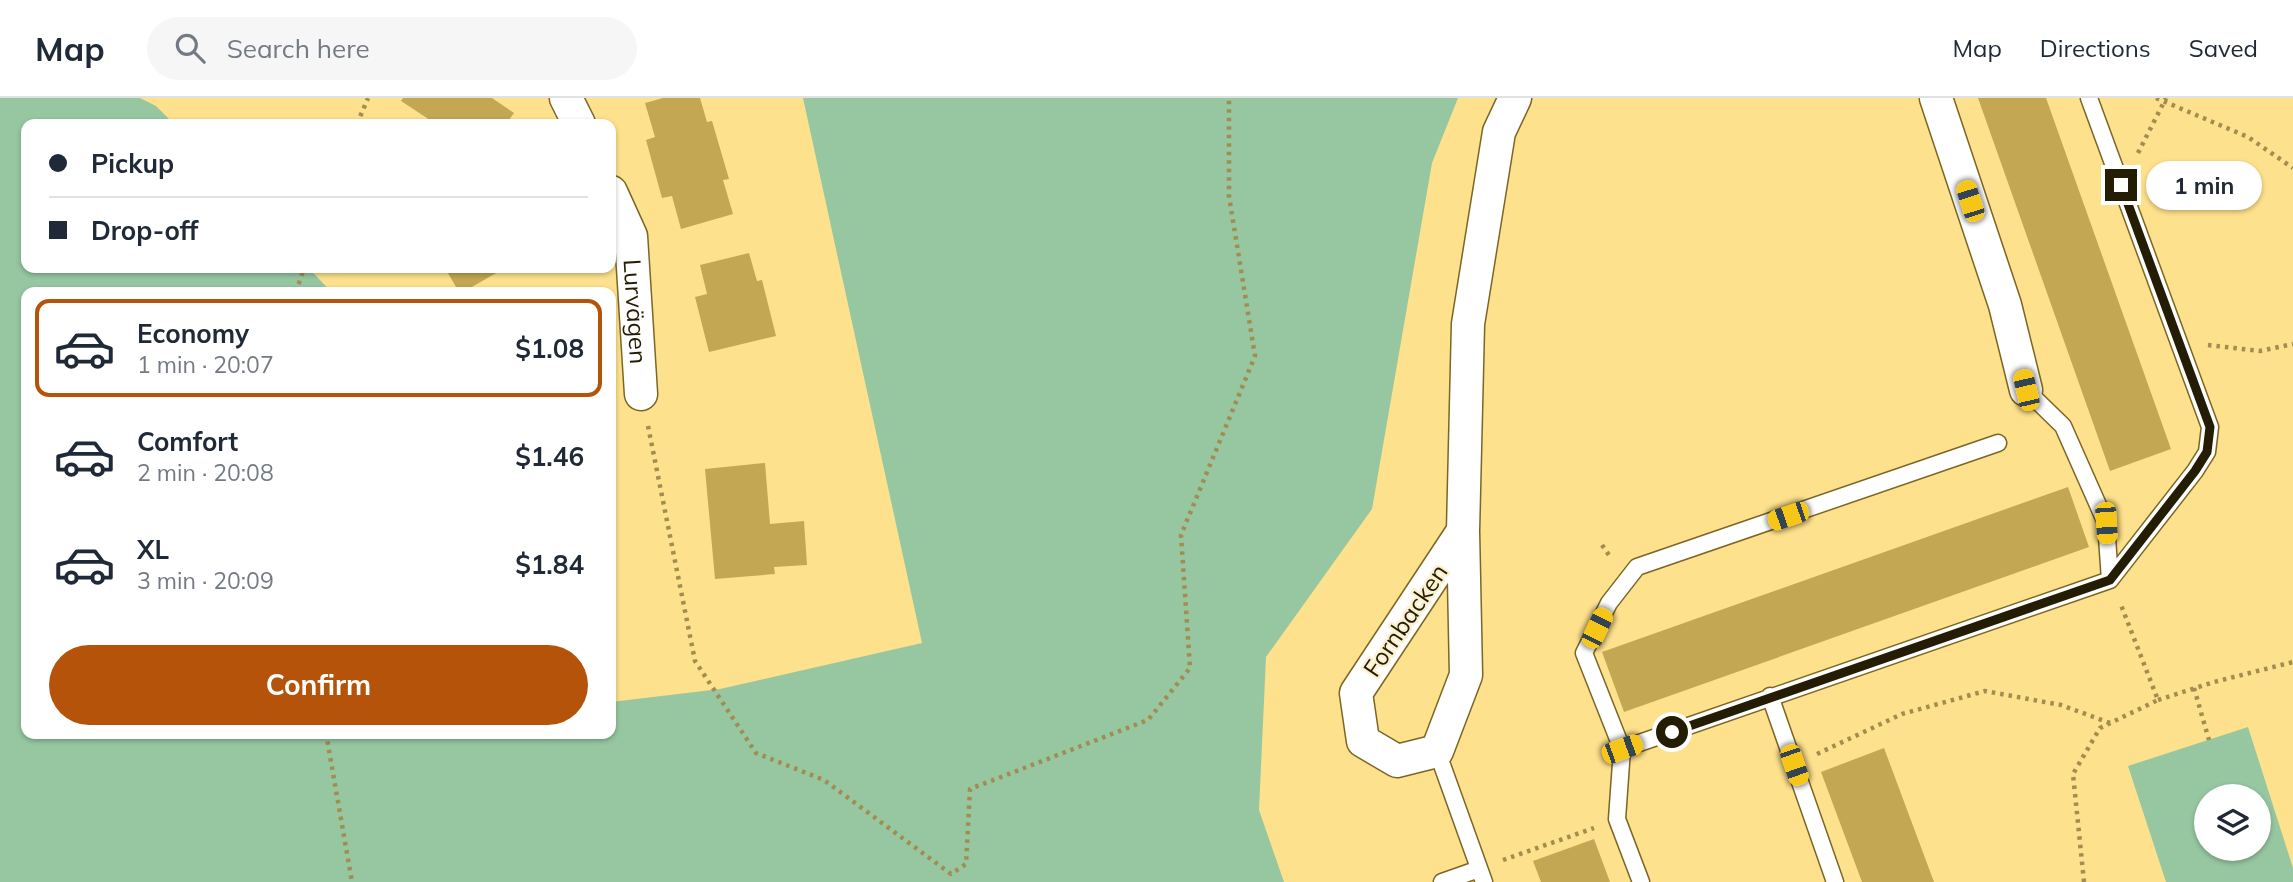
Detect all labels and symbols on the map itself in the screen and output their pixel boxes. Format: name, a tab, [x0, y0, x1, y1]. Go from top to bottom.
callout: 1 min	[2146, 160, 2261, 210]
route end	[2105, 169, 2137, 201]
car	[1954, 178, 1987, 224]
street label: Lurvägen	[617, 258, 654, 365]
car	[2012, 367, 2041, 413]
car	[1765, 499, 1812, 533]
car	[2095, 501, 2118, 545]
street label: Fornbacken	[1356, 558, 1454, 682]
car	[1579, 605, 1616, 651]
route start	[1656, 716, 1688, 748]
car	[1599, 732, 1646, 766]
car	[1778, 742, 1811, 788]

